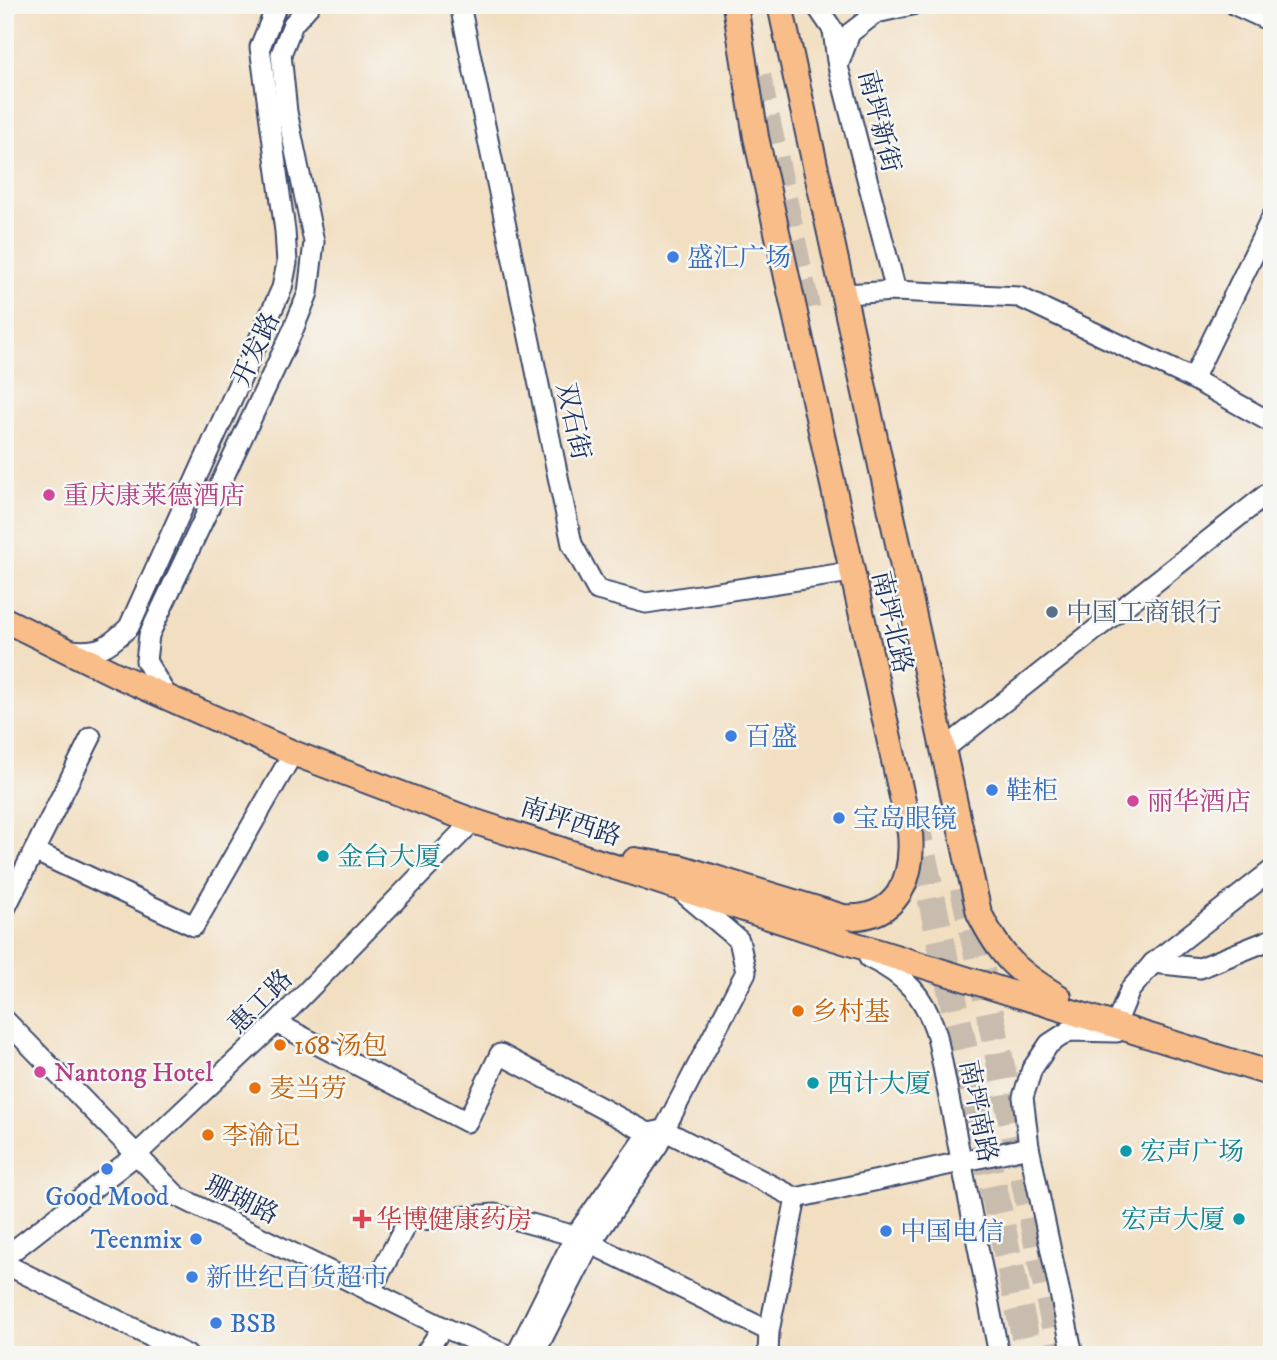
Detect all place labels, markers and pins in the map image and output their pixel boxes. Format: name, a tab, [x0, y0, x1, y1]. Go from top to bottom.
place label: 盛汇广场	[687, 242, 791, 275]
marker: 盛汇广场	[665, 249, 681, 265]
place label: 重庆康莱德酒店	[63, 480, 245, 513]
marker: 重庆康莱德酒店	[41, 487, 57, 503]
place label: 中国工商银行	[1066, 597, 1222, 630]
marker: 中国工商银行	[1044, 604, 1060, 620]
place label: 百盛	[745, 721, 797, 754]
marker: 百盛	[723, 728, 739, 744]
place label: 鞋柜	[1006, 775, 1058, 808]
marker: 鞋柜	[984, 782, 1000, 798]
place label: 丽华酒店	[1147, 786, 1251, 819]
marker: 丽华酒店	[1125, 793, 1141, 809]
place label: 宝岛眼镜	[853, 803, 957, 836]
marker: 宝岛眼镜	[831, 810, 847, 826]
place label: 金台大厦	[337, 841, 441, 874]
marker: 金台大厦	[315, 848, 331, 864]
place label: 乡村基	[812, 996, 890, 1029]
marker: 乡村基	[790, 1003, 806, 1019]
place label: 168 汤包	[294, 1030, 388, 1063]
marker: 168 汤包	[272, 1037, 288, 1053]
place label: Nantong Hotel	[54, 1057, 213, 1090]
marker: Nantong Hotel	[32, 1064, 48, 1080]
place label: 西计大厦	[827, 1068, 931, 1101]
place label: 麦当劳	[269, 1073, 347, 1106]
marker: 西计大厦	[805, 1075, 821, 1091]
marker: 麦当劳	[247, 1080, 263, 1096]
place label: 李渝记	[222, 1120, 300, 1153]
marker: 李渝记	[200, 1127, 216, 1143]
place label: 宏声广场	[1140, 1136, 1244, 1169]
marker: 宏声广场	[1118, 1143, 1134, 1159]
marker: Good Mood	[99, 1161, 115, 1177]
place label: Good Mood	[45, 1181, 169, 1214]
place label: 华博健康药房	[376, 1204, 532, 1237]
place label: 宏声大厦	[1121, 1204, 1225, 1237]
marker: 华博健康药房	[354, 1211, 370, 1227]
marker: 宏声大厦	[1231, 1211, 1247, 1227]
place label: 中国电信	[900, 1216, 1004, 1249]
marker: 中国电信	[878, 1223, 894, 1239]
place label: Teenmix	[91, 1224, 182, 1257]
marker: Teenmix	[188, 1231, 204, 1247]
place label: 新世纪百货超市	[206, 1262, 388, 1295]
marker: 新世纪百货超市	[184, 1269, 200, 1285]
place label: BSB	[230, 1308, 277, 1341]
marker: BSB	[208, 1315, 224, 1331]

